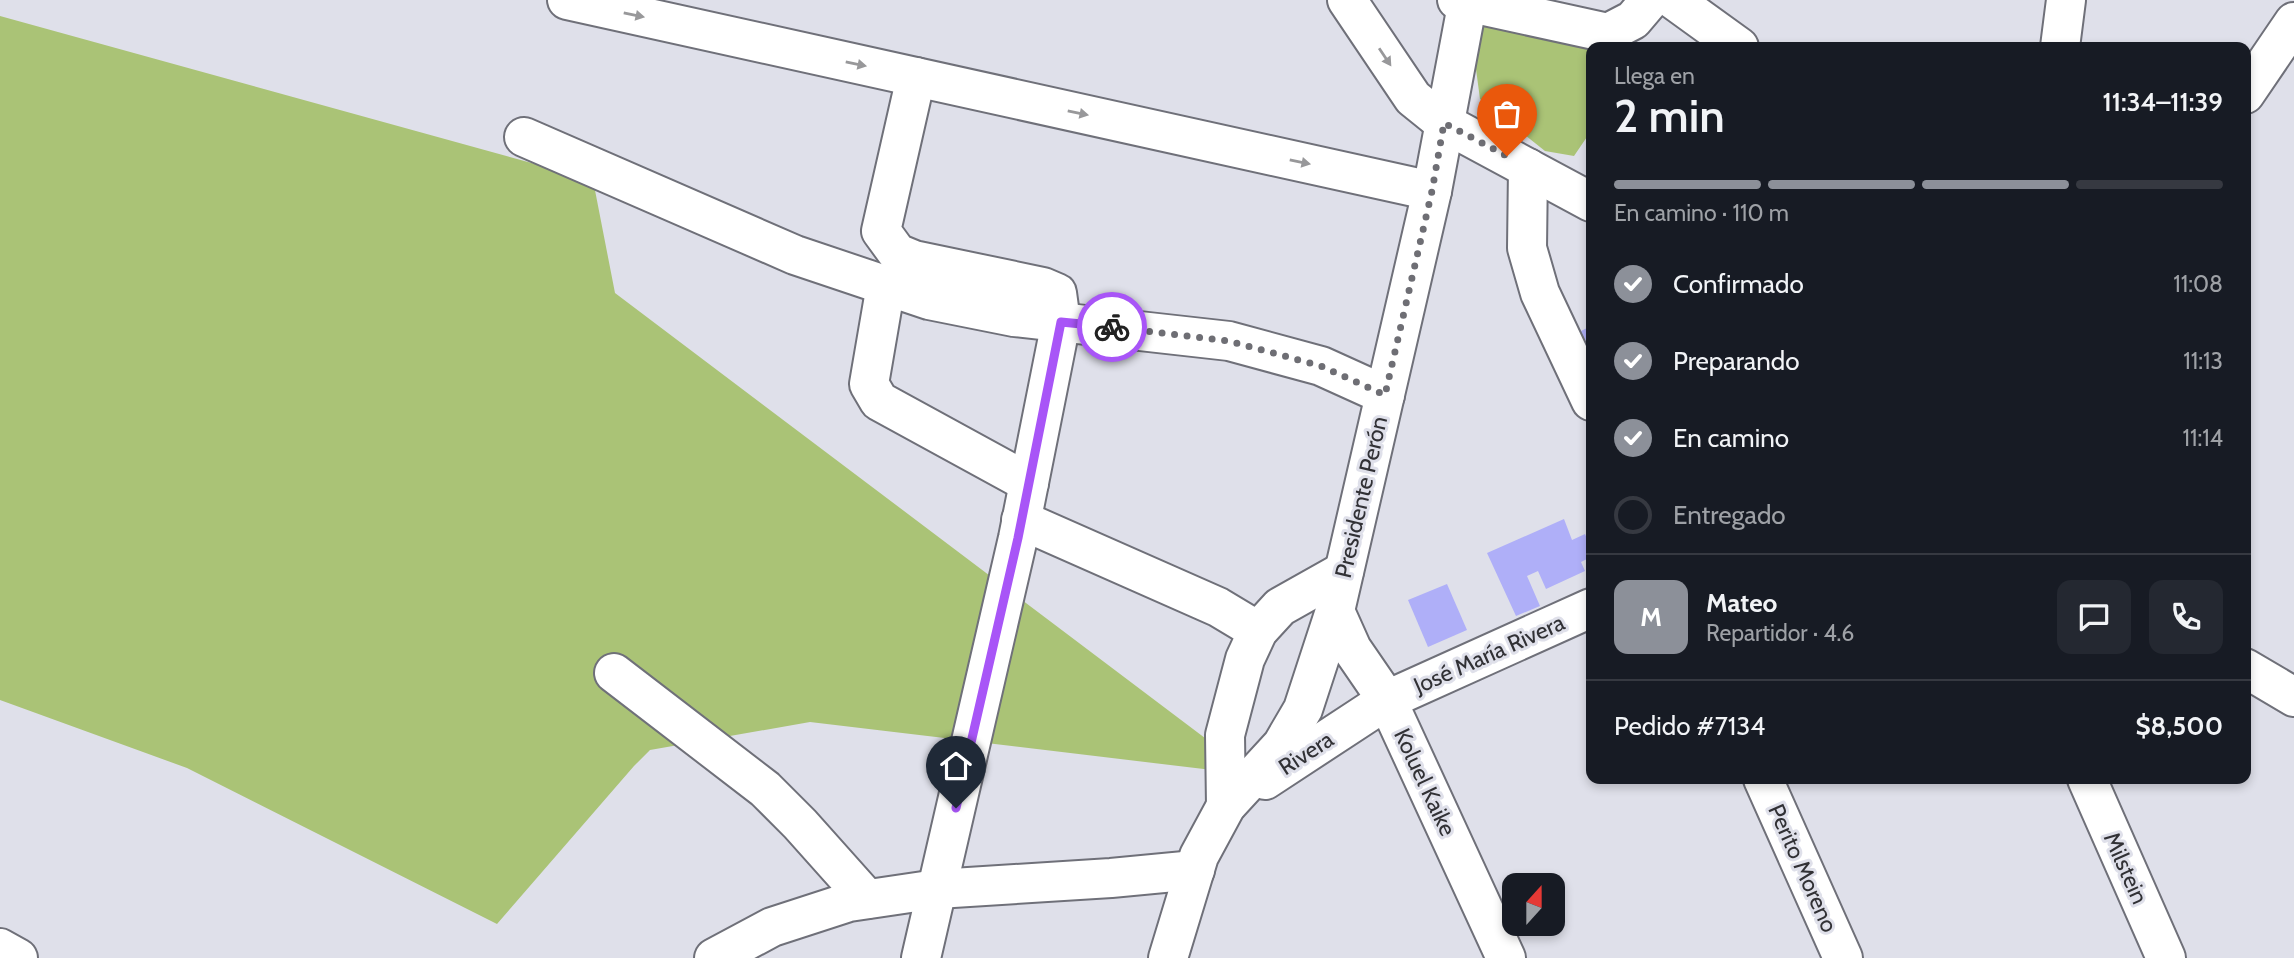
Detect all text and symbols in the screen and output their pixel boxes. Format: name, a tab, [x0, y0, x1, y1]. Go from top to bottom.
one-way arrow	[623, 9, 645, 20]
one-way arrow	[1378, 47, 1391, 66]
one-way arrow	[845, 59, 867, 70]
text: Llega en	[1614, 62, 1695, 90]
pin	[1477, 84, 1537, 156]
text: 11:34–11:39	[2103, 86, 2223, 118]
text: 2 min	[1614, 88, 1725, 144]
icon: bag	[1488, 95, 1526, 133]
one-way arrow	[1067, 108, 1089, 119]
one-way arrow	[1289, 157, 1311, 168]
text: En camino · 110 m	[1614, 199, 1789, 227]
icon: check	[1614, 265, 1652, 303]
text: Confirmado	[1673, 268, 1804, 300]
text: 11:08	[2173, 270, 2223, 298]
courier	[1077, 292, 1147, 362]
icon: bike	[1093, 308, 1131, 346]
icon: check	[1614, 342, 1652, 380]
text: Preparando	[1673, 345, 1800, 377]
text: 11:13	[2183, 347, 2223, 375]
street label: Presidente Perón	[1329, 413, 1393, 581]
icon: check	[1614, 419, 1652, 457]
text: En camino	[1673, 422, 1789, 454]
text: 11:14	[2182, 424, 2223, 452]
text: Entregado	[1673, 499, 1786, 531]
button: chat	[2057, 580, 2131, 654]
button: phone	[2149, 580, 2223, 654]
text: Mateo	[1706, 587, 1777, 619]
text: M	[1640, 601, 1662, 633]
street label: José María Rivera	[1408, 608, 1569, 700]
text: Repartidor · 4.6	[1706, 619, 1854, 647]
text: Pedido #7134	[1614, 710, 1765, 742]
text: $8,500	[2136, 710, 2223, 742]
street label: Koluel Kaike	[1388, 724, 1462, 840]
street label: Rivera	[1273, 725, 1339, 781]
pin	[926, 736, 986, 808]
icon: home	[937, 747, 975, 785]
street label: Perito Moreno	[1762, 799, 1844, 937]
street label: Milstein	[2098, 828, 2154, 908]
north arrow	[1502, 873, 1564, 936]
map controls	[1502, 873, 1565, 936]

